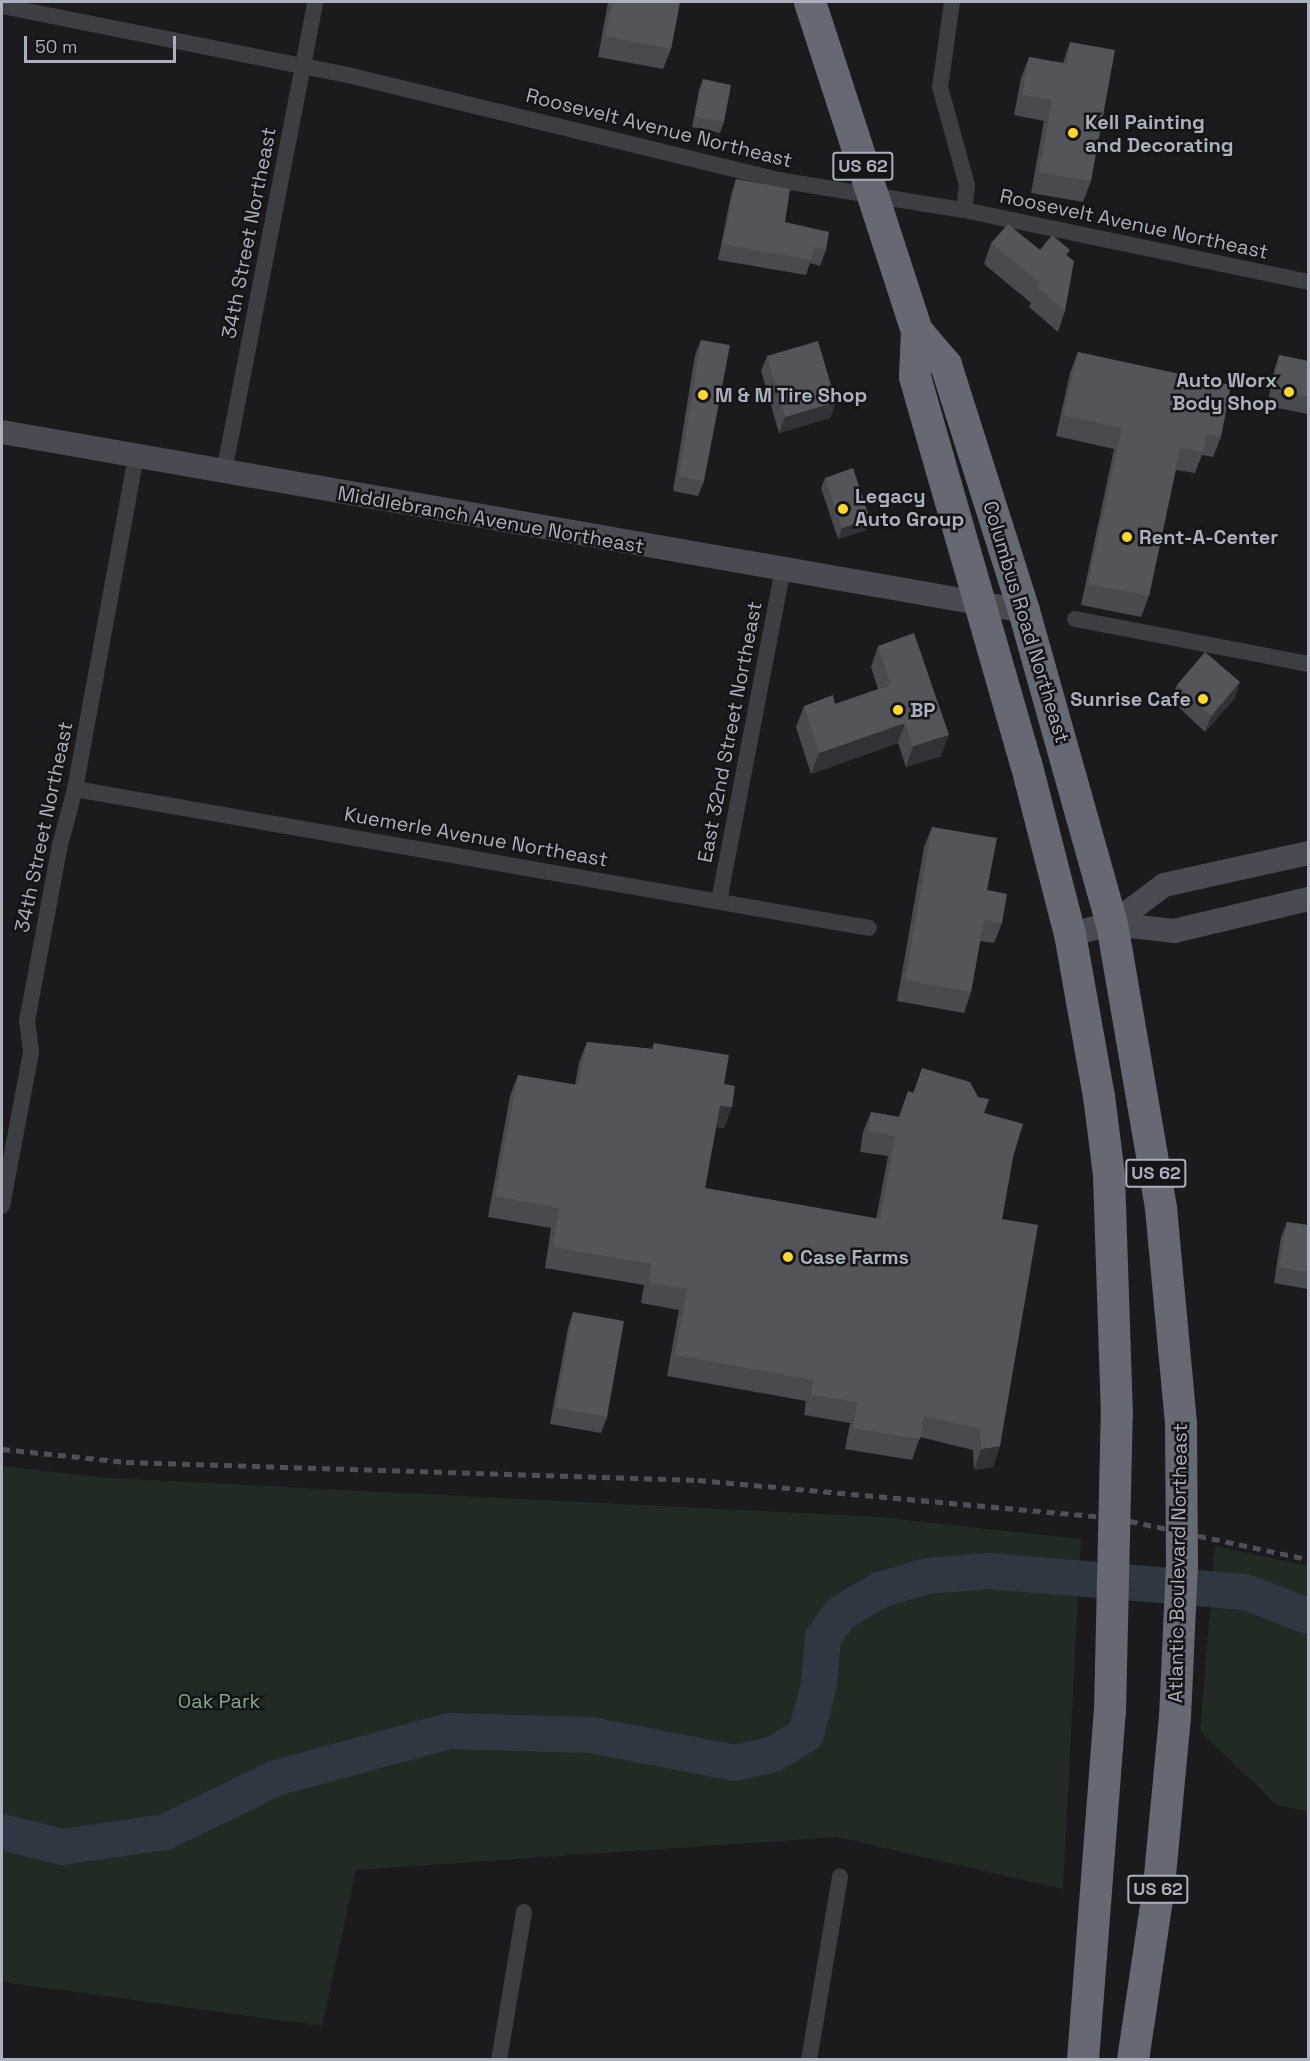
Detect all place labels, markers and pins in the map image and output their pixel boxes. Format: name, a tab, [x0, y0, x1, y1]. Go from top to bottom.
place label: Kell Painting and Decorating	[1085, 110, 1234, 157]
marker: Kell Painting and Decorating	[1066, 126, 1080, 140]
place label: Auto Worx Body Shop	[1172, 368, 1277, 415]
place label: M & M Tire Shop	[715, 383, 868, 407]
marker: Auto Worx Body Shop	[1282, 385, 1296, 399]
marker: M & M Tire Shop	[696, 388, 710, 402]
place label: Legacy Auto Group	[855, 485, 964, 532]
marker: Legacy Auto Group	[836, 502, 850, 516]
place label: Rent-A-Center	[1139, 525, 1278, 549]
marker: Rent-A-Center	[1120, 530, 1134, 544]
place label: Sunrise Cafe	[1070, 687, 1191, 711]
marker: Sunrise Cafe	[1196, 692, 1210, 706]
place label: BP	[910, 698, 935, 722]
marker: BP	[891, 703, 905, 717]
place label: Case Farms	[800, 1245, 909, 1269]
marker: Case Farms	[781, 1250, 795, 1264]

